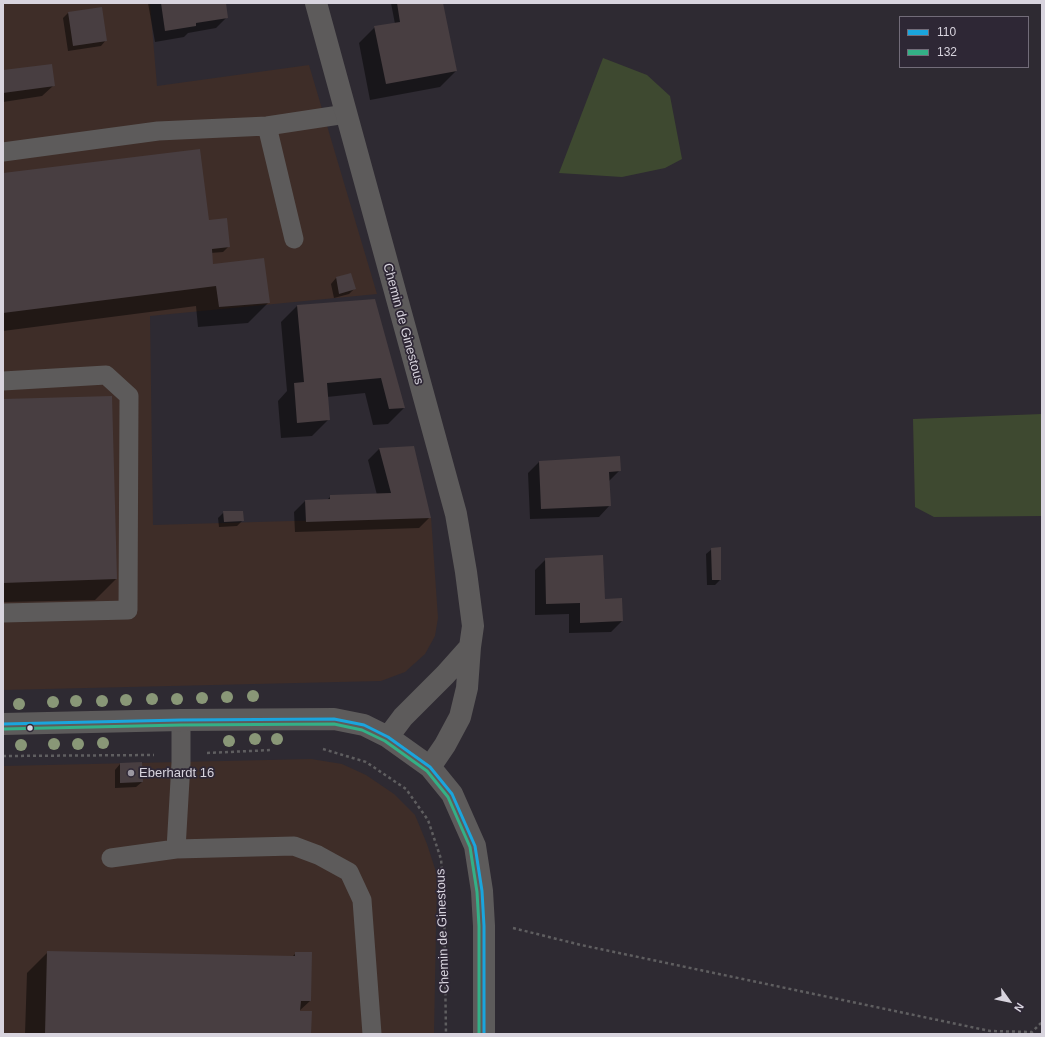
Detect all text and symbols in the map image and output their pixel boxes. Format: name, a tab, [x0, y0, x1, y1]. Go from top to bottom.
legend	[899, 16, 1029, 68]
text: 110	[937, 25, 956, 39]
text: 132	[937, 45, 957, 59]
street label: Chemin de Ginestous	[379, 262, 427, 386]
unlabelled marker	[25, 723, 35, 733]
place label: Eberhardt 16	[139, 765, 214, 781]
marker: Eberhardt 16	[126, 768, 136, 778]
street label: Chemin de Ginestous	[433, 868, 453, 994]
north arrow	[989, 981, 1029, 1021]
text: N	[1012, 1001, 1026, 1014]

